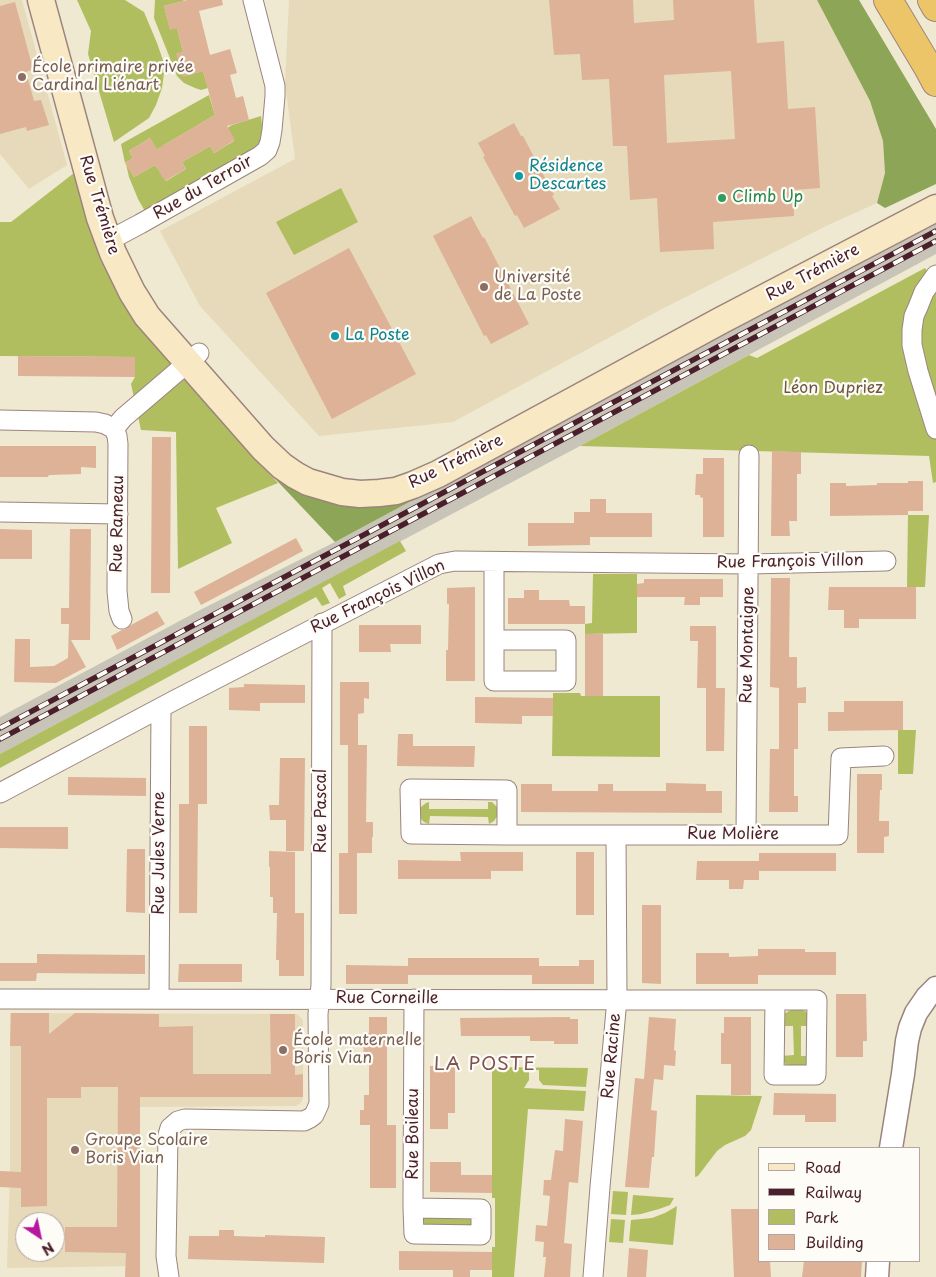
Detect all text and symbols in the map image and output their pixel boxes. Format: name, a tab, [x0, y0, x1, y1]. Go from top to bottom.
place label: École primaire privée Cardinal Liénart	[32, 58, 194, 96]
marker: École primaire privée Cardinal Liénart	[16, 71, 28, 83]
street label: Rue du Terroir	[150, 152, 256, 224]
street label: Rue Trémière	[75, 153, 123, 257]
place label: Résidence Descartes	[529, 157, 606, 195]
marker: Résidence Descartes	[513, 170, 525, 182]
place label: Climb Up	[732, 188, 803, 208]
marker: Climb Up	[716, 192, 728, 204]
street label: Rue Trémière	[763, 240, 863, 306]
place label: Université de La Poste	[494, 268, 581, 306]
marker: Université de La Poste	[478, 281, 490, 293]
place label: La Poste	[345, 326, 410, 346]
marker: La Poste	[329, 330, 341, 342]
park label: Léon Dupriez	[783, 379, 883, 399]
street label: Rue Trémière	[406, 431, 506, 493]
street label: Rue Rameau	[108, 475, 128, 573]
street label: Rue François Villon	[716, 551, 864, 573]
street label: Rue François Villon	[308, 556, 448, 638]
street label: Rue Montaigne	[737, 586, 759, 704]
street label: Rue Pascal	[312, 769, 332, 853]
street label: Rue Jules Verne	[150, 791, 170, 915]
street label: Rue Molière	[687, 825, 779, 845]
street label: Rue Corneille	[335, 989, 439, 1009]
street label: Rue Racine	[599, 1012, 625, 1100]
place label: École maternelle Boris Vian	[293, 1031, 422, 1069]
marker: École maternelle Boris Vian	[277, 1044, 289, 1056]
district label: LA POSTE	[433, 1054, 537, 1076]
street label: Rue Boileau	[404, 1088, 424, 1180]
place label: Groupe Scolaire Boris Vian	[85, 1131, 208, 1169]
marker: Groupe Scolaire Boris Vian	[69, 1144, 81, 1156]
legend	[758, 1147, 921, 1262]
text: Road	[805, 1155, 841, 1178]
text: Railway	[805, 1180, 862, 1203]
text: Park	[805, 1205, 839, 1228]
north arrow	[15, 1212, 65, 1262]
text: Building	[805, 1230, 864, 1253]
text: N	[38, 1237, 59, 1261]

